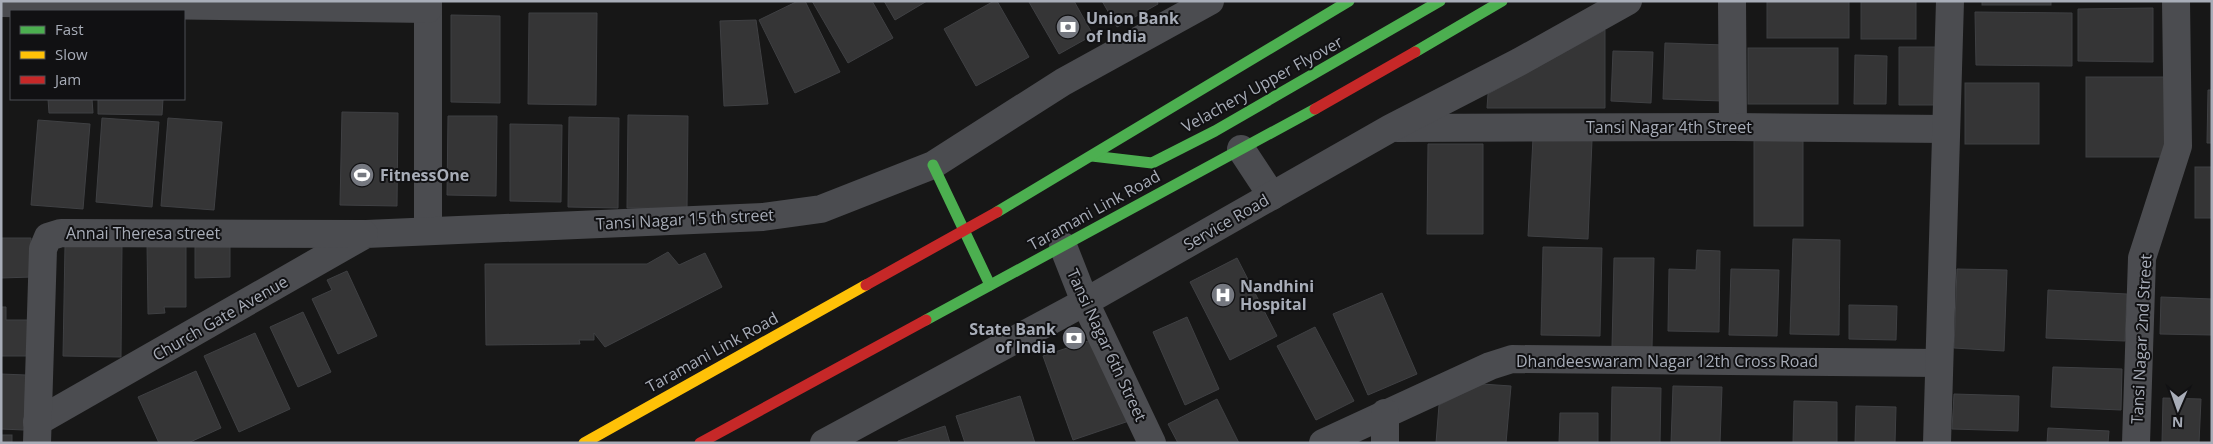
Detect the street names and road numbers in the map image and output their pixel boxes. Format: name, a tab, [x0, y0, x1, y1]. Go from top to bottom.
street label: Velachery Upper Flyover	[1178, 30, 1347, 137]
street label: Tansi Nagar 4th Street	[1586, 116, 1752, 138]
street label: Taramani Link Road	[1024, 165, 1164, 255]
street label: Service Road	[1179, 189, 1273, 255]
street label: Tansi Nagar 15 th street	[595, 203, 775, 235]
street label: Annai Theresa street	[66, 222, 220, 244]
street label: Tansi Nagar 2nd Street	[2126, 253, 2156, 425]
street label: Tansi Nagar 6th Street	[1062, 265, 1152, 425]
street label: Church Gate Avenue	[148, 270, 292, 366]
street label: Taramani Link Road	[642, 307, 782, 397]
street label: Dhandeeswaram Nagar 12th Cross Road	[1516, 350, 1818, 372]

